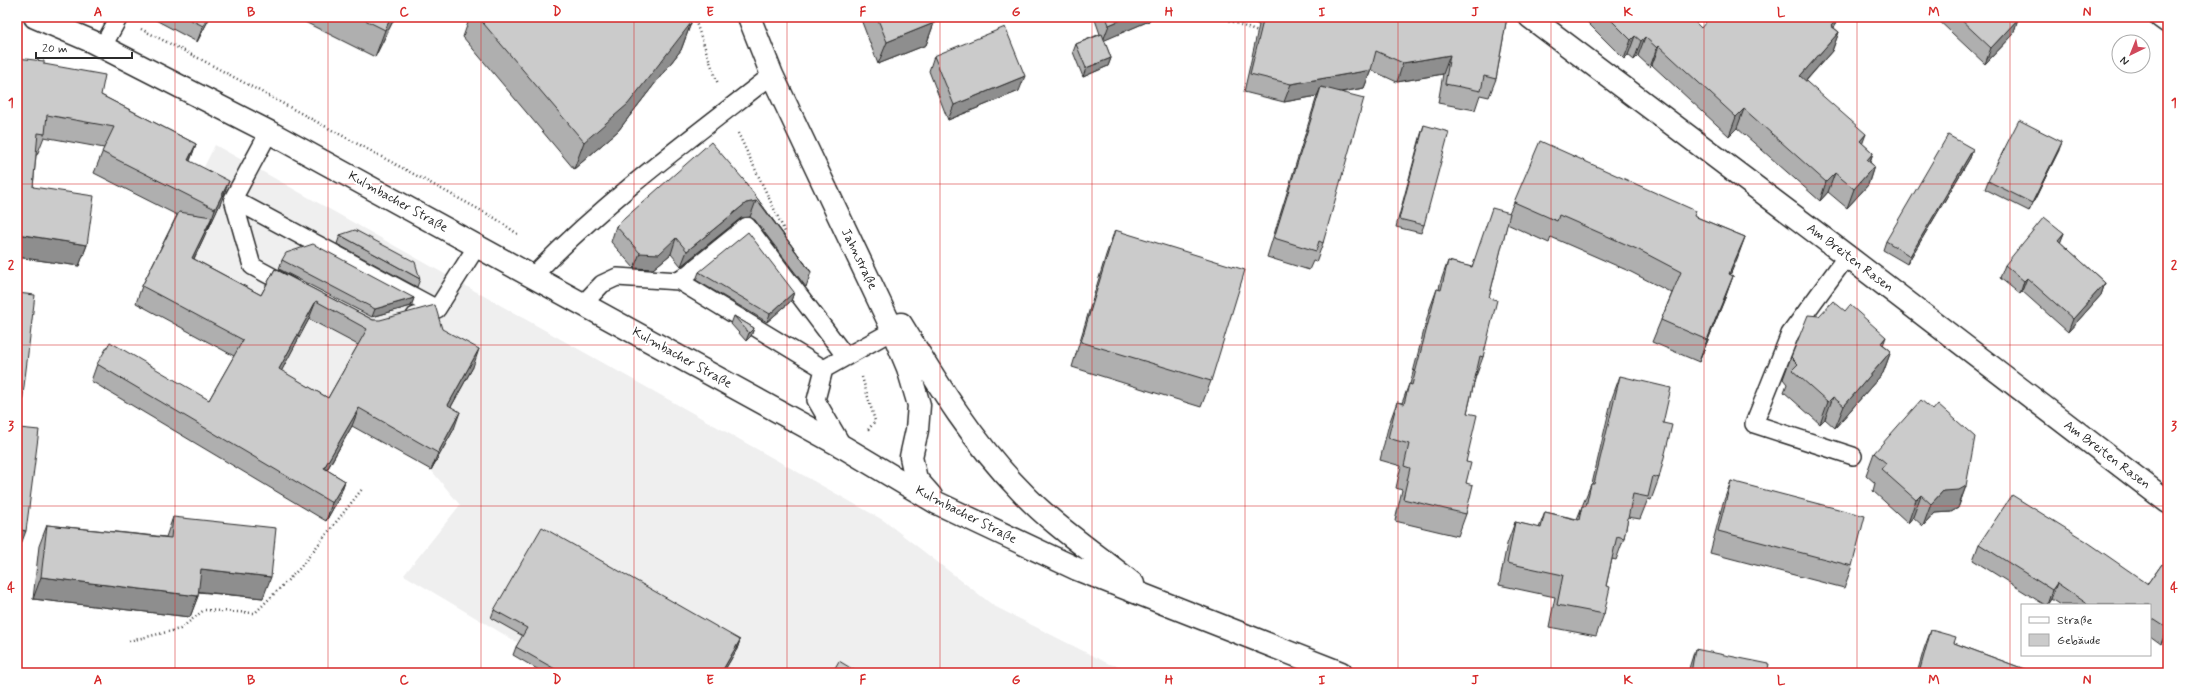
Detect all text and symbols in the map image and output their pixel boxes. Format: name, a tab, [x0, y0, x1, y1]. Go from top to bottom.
text: A	[94, 4, 102, 21]
text: B	[247, 4, 256, 21]
text: C	[399, 4, 409, 21]
text: D	[553, 4, 562, 21]
text: E	[706, 4, 714, 21]
text: F	[860, 4, 867, 21]
text: G	[1012, 4, 1021, 21]
text: H	[1165, 4, 1174, 21]
text: I	[1319, 4, 1326, 21]
text: J	[1471, 4, 1479, 21]
text: K	[1623, 4, 1633, 21]
text: L	[1777, 4, 1786, 21]
text: M	[1928, 4, 1940, 21]
text: N	[2083, 4, 2092, 21]
scale bar	[36, 34, 132, 60]
north arrow	[2111, 34, 2151, 74]
text: 20 m	[42, 41, 68, 57]
text: N	[2117, 53, 2132, 68]
text: 1	[8, 95, 14, 112]
text: 1	[2171, 95, 2177, 112]
street label: Kulmbacher Straße	[345, 168, 451, 236]
street label: Am Breiten Rasen	[1803, 220, 1897, 296]
street label: Jahnstraße	[837, 226, 881, 292]
text: 2	[8, 257, 15, 274]
text: 2	[2171, 257, 2178, 274]
street label: Kulmbacher Straße	[629, 324, 735, 392]
street label: Am Breiten Rasen	[2060, 417, 2154, 493]
text: 3	[8, 418, 14, 435]
text: 3	[2171, 418, 2177, 435]
street label: Kulmbacher Straße	[912, 482, 1020, 548]
text: 4	[7, 580, 15, 597]
text: 4	[2170, 580, 2178, 597]
legend	[2021, 604, 2151, 656]
text: Straße	[2057, 613, 2092, 629]
text: Gebäude	[2057, 633, 2100, 649]
text: A	[94, 672, 102, 689]
text: B	[247, 672, 256, 689]
text: C	[399, 672, 409, 689]
text: D	[553, 672, 562, 689]
text: E	[706, 672, 714, 689]
text: F	[860, 672, 867, 689]
text: G	[1012, 672, 1021, 689]
text: H	[1165, 672, 1174, 689]
text: I	[1319, 672, 1326, 689]
text: J	[1471, 672, 1479, 689]
text: K	[1623, 672, 1633, 689]
text: L	[1777, 672, 1786, 689]
text: M	[1928, 672, 1940, 689]
text: N	[2083, 672, 2092, 689]

